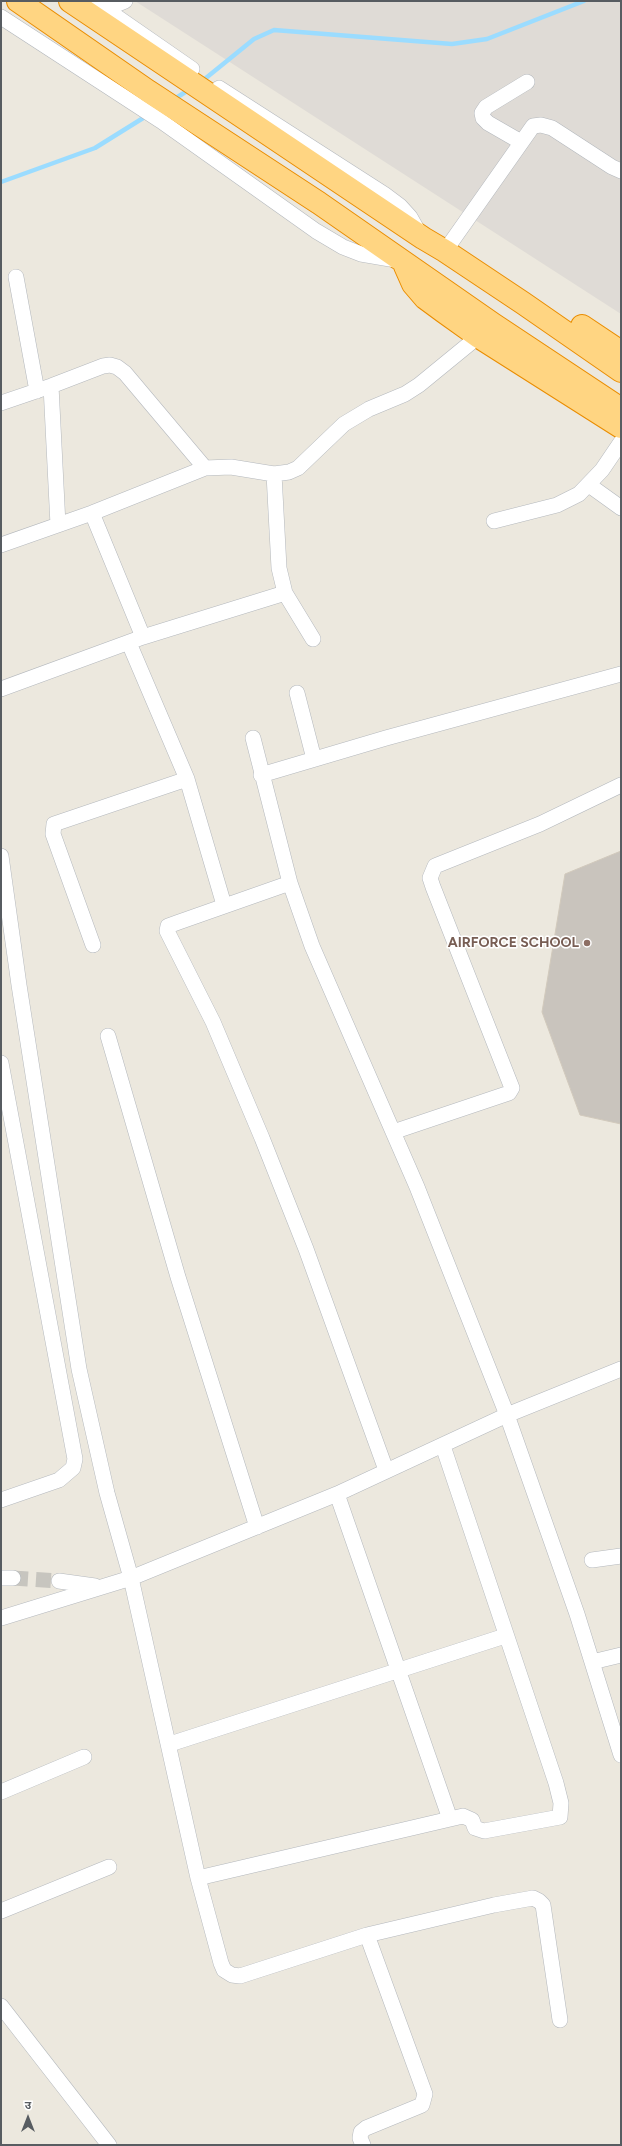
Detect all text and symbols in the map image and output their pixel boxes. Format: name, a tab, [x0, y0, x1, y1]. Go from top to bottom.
place label: AIRFORCE SCHOOL	[448, 935, 579, 951]
marker: AIRFORCE SCHOOL	[582, 938, 592, 948]
north arrow	[8, 2098, 48, 2138]
text: उ	[25, 2099, 31, 2112]

